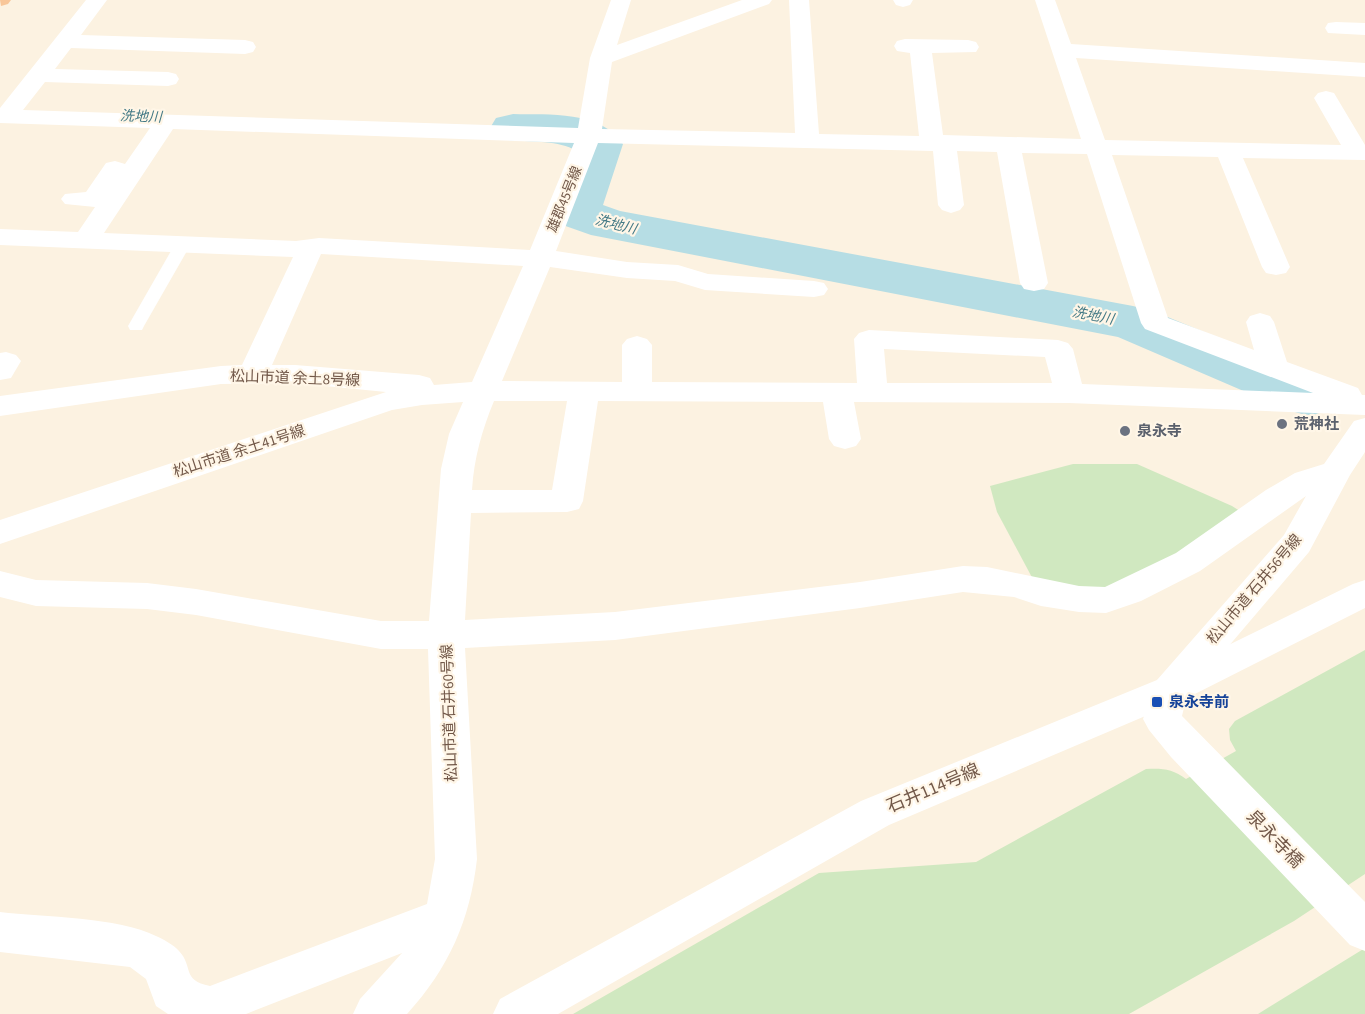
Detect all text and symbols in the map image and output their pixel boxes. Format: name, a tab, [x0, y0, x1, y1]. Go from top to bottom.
water label: 洗地川	[120, 106, 164, 128]
street label: 雄郡45号線	[543, 163, 587, 236]
water label: 洗地川	[593, 210, 640, 240]
water label: 洗地川	[1070, 302, 1117, 330]
street label: 松山市道 余土8号線	[229, 366, 361, 391]
place label: 荒神社	[1294, 414, 1339, 435]
marker: 荒神社	[1275, 417, 1289, 431]
street label: 松山市道 余土41号線	[170, 420, 308, 483]
place label: 泉永寺	[1137, 421, 1182, 442]
marker: 泉永寺	[1118, 424, 1132, 438]
street label: 松山市道 石井56号線	[1202, 530, 1307, 649]
street label: 松山市道 石井60号線	[437, 644, 462, 782]
place label: 泉永寺前	[1169, 692, 1229, 713]
marker: 泉永寺前	[1150, 695, 1164, 709]
street label: 石井114号線	[883, 758, 984, 819]
street label: 泉永寺橋	[1241, 805, 1309, 874]

